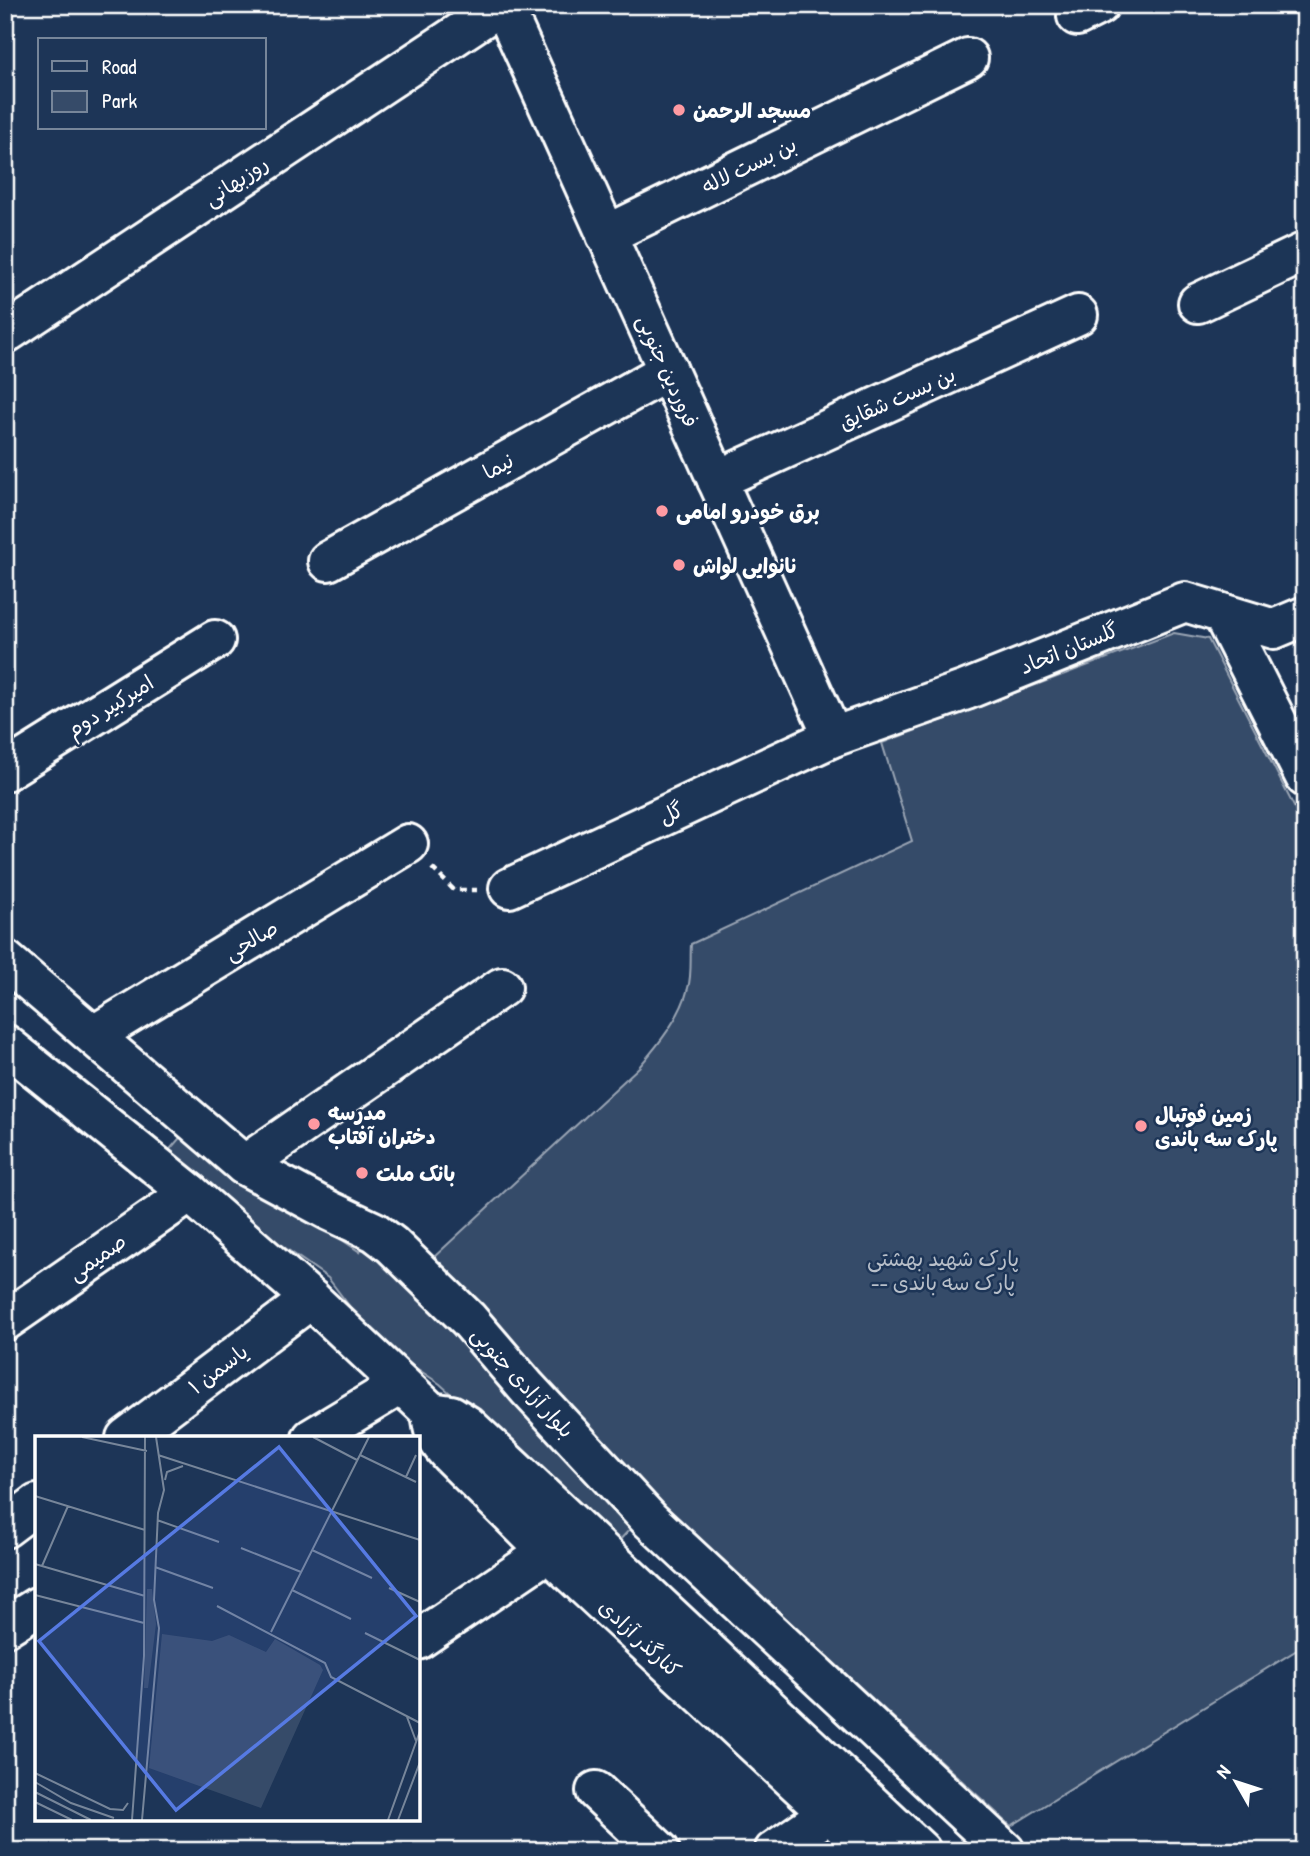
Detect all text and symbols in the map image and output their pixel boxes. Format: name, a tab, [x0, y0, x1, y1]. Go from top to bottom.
legend	[38, 38, 266, 130]
text: Road	[102, 52, 136, 81]
text: Park	[102, 86, 137, 115]
place label: مسجد الرحمن	[693, 96, 811, 125]
marker: مسجد الرحمن	[671, 102, 687, 118]
street label: بن بست لاله	[697, 129, 801, 201]
street label: روزبهانی	[198, 149, 274, 213]
street label: فروردین جنوبی	[630, 310, 706, 432]
street label: بن بست شقایق	[834, 359, 960, 437]
street label: نیما	[477, 446, 519, 486]
place label: برق خودرو امامی	[676, 497, 820, 526]
marker: برق خودرو امامی	[654, 503, 670, 519]
place label: نانوایی لواش	[693, 551, 798, 580]
marker: نانوایی لواش	[671, 557, 687, 573]
street label: گلستان اتحاد	[1015, 615, 1123, 681]
street label: امیرکبیر دوم	[61, 668, 160, 746]
street label: گل	[654, 795, 688, 831]
street label: صالحی	[219, 913, 283, 967]
place label: مدرسه دختران آفتاب	[328, 1098, 436, 1151]
place label: زمین فوتبال پارک سه باندی	[1155, 1100, 1277, 1153]
marker: مدرسه دختران آفتاب	[306, 1116, 322, 1132]
marker: زمین فوتبال پارک سه باندی	[1133, 1118, 1149, 1134]
place label: بانک ملت	[376, 1159, 455, 1188]
marker: بانک ملت	[354, 1165, 370, 1181]
street label: صمیمی	[62, 1226, 132, 1288]
park label: پارک شهید بهشتی -- پارک سه باندی	[867, 1244, 1019, 1297]
street label: بلوار آزادی جنوبی	[465, 1320, 581, 1444]
street label: یاسمن ۱	[182, 1337, 254, 1401]
inset map	[35, 1436, 420, 1821]
street label: کنارگذر آزادی	[593, 1592, 687, 1684]
north arrow	[1202, 1748, 1272, 1818]
text: N	[1210, 1759, 1236, 1783]

